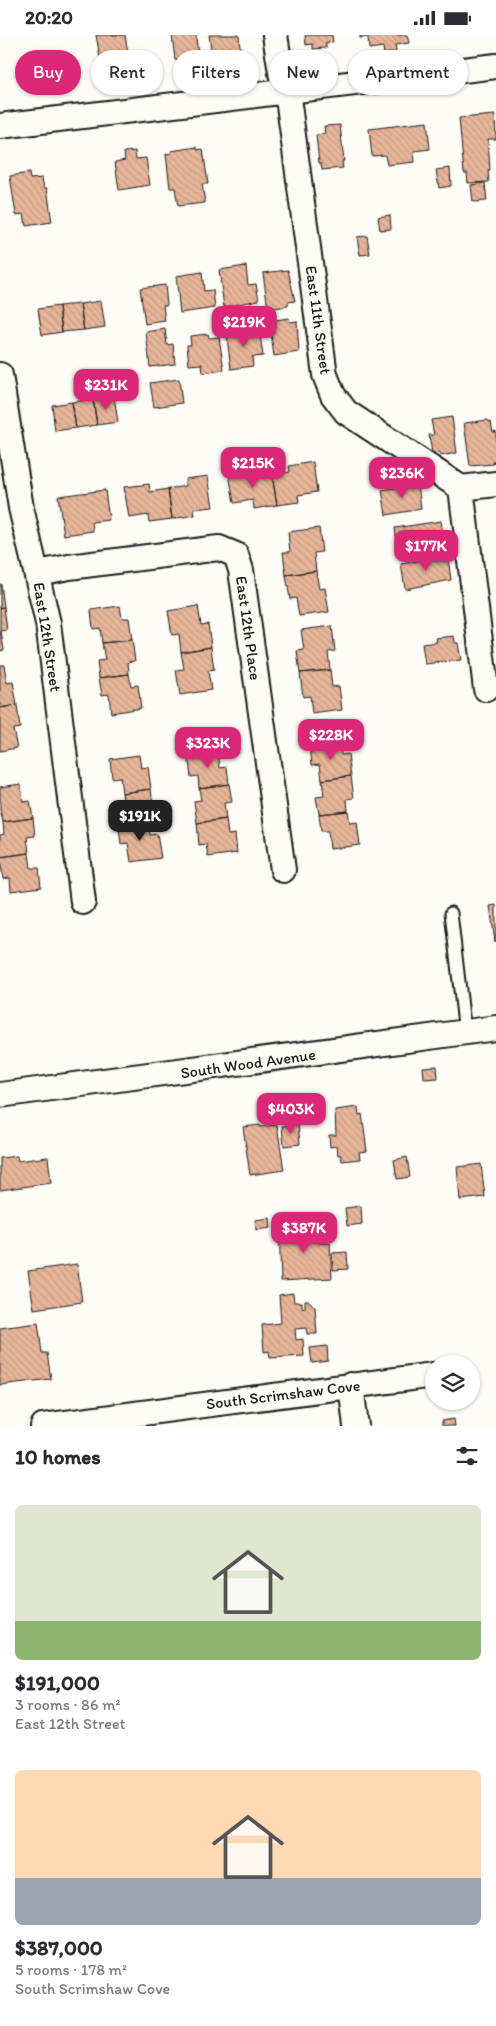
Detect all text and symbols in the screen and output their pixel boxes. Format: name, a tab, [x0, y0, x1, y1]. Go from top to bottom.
text: 20:20	[25, 6, 73, 29]
chip: Buy	[15, 50, 81, 95]
chip: Rent	[91, 50, 163, 95]
chip: Filters	[173, 50, 259, 95]
chip: New	[269, 50, 338, 95]
chip: Apartment	[348, 50, 468, 95]
street label: East 11th Street	[301, 265, 336, 376]
pin: $219K	[209, 305, 279, 348]
text: $219K	[223, 312, 265, 331]
pin: $231K	[71, 369, 141, 411]
text: $231K	[85, 375, 127, 394]
pin: $215K	[218, 447, 288, 489]
text: $215K	[232, 453, 274, 472]
pin: $236K	[367, 457, 437, 499]
text: $236K	[380, 463, 424, 482]
pin: $177K	[391, 529, 461, 572]
text: $177K	[405, 536, 447, 555]
street label: East 12th Place	[232, 575, 265, 681]
street label: East 12th Street	[29, 581, 66, 693]
pin: $228K	[296, 719, 366, 761]
text: $228K	[309, 725, 353, 744]
pin: $323K	[173, 727, 243, 769]
text: $323K	[186, 733, 230, 752]
pin: $191K	[105, 799, 175, 842]
text: $191K	[119, 806, 161, 825]
street label: South Wood Avenue	[179, 1045, 317, 1082]
pin: $403K	[256, 1093, 326, 1135]
text: $403K	[268, 1099, 314, 1118]
pin: $387K	[269, 1211, 339, 1254]
text: $387K	[282, 1218, 326, 1237]
map controls	[425, 1355, 480, 1410]
button: layers	[425, 1355, 480, 1410]
street label: South Scrimshaw Cove	[205, 1376, 361, 1413]
icon: filters	[453, 1442, 481, 1470]
text: 10 homes	[15, 1444, 101, 1469]
icon: home	[203, 1537, 293, 1627]
text: $191,000	[15, 1670, 100, 1695]
text: 3 rooms · 86 m²	[15, 1695, 120, 1714]
text: East 12th Street	[15, 1714, 126, 1733]
icon: home	[203, 1802, 293, 1892]
text: $387,000	[15, 1935, 103, 1960]
text: 5 rooms · 178 m²	[15, 1960, 127, 1979]
text: South Scrimshaw Cove	[15, 1979, 170, 1998]

